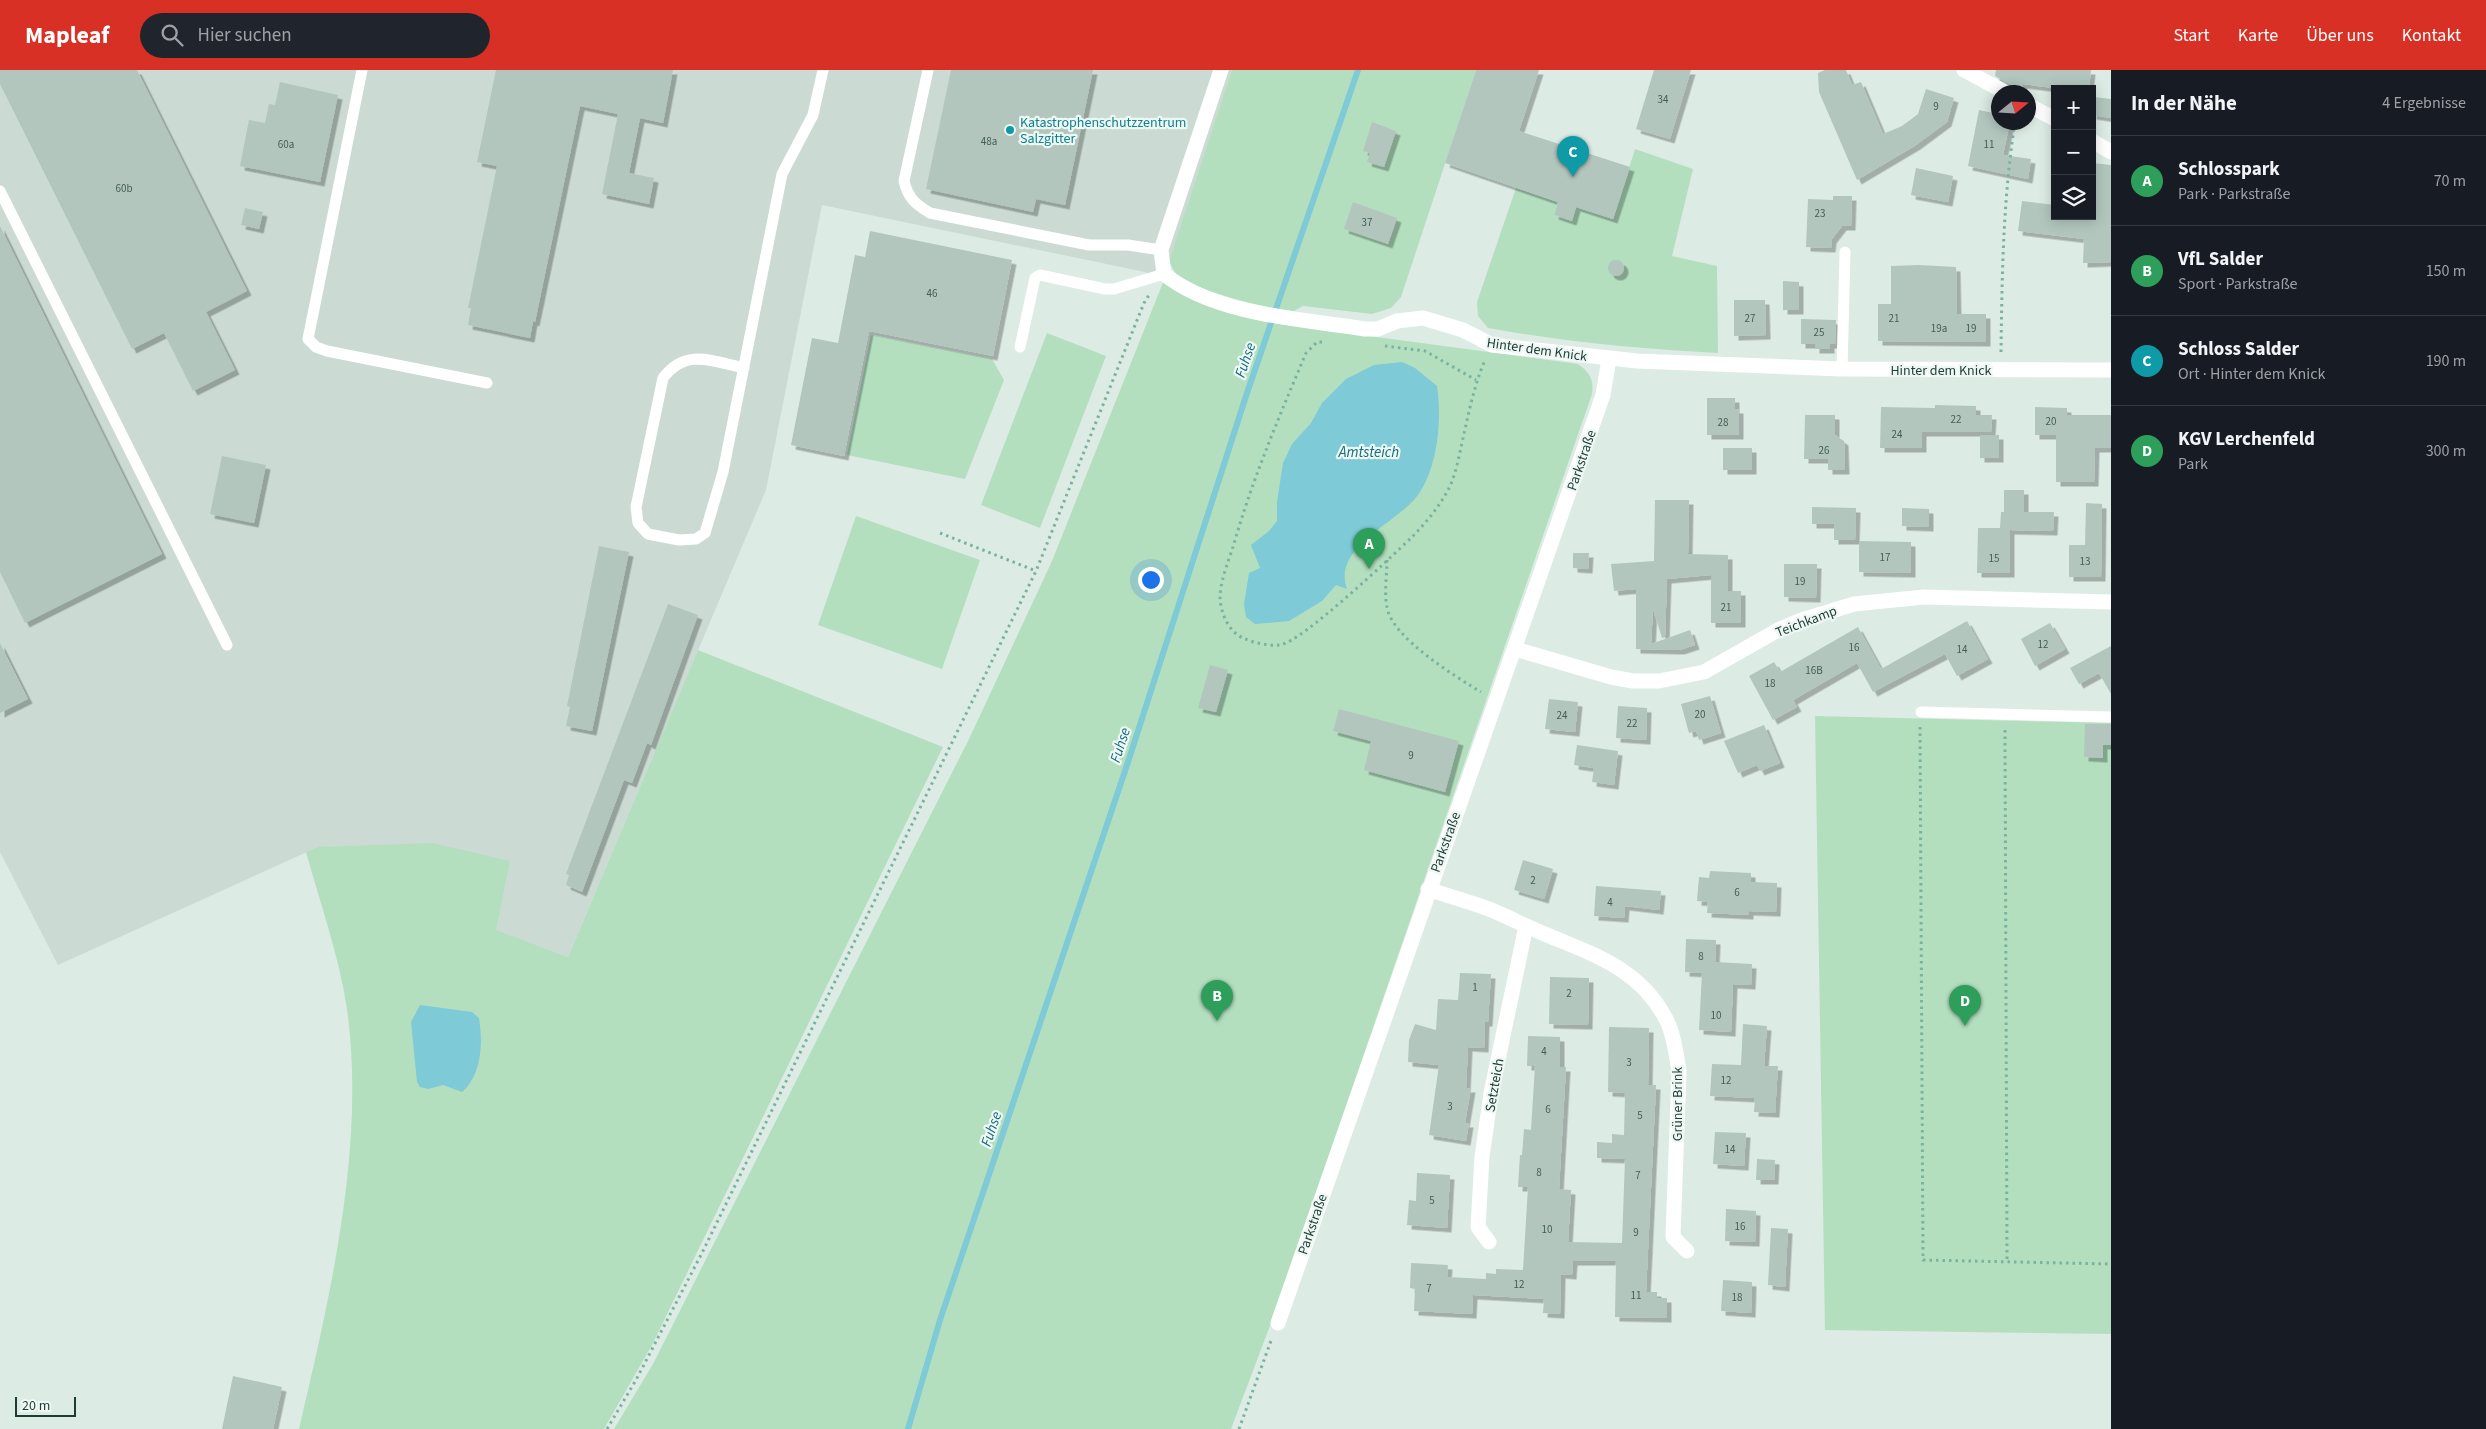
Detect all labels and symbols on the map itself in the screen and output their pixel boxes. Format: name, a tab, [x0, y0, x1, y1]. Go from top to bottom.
north arrow	[1991, 85, 2036, 130]
house number: 34	[1658, 92, 1669, 107]
house number: 9	[1933, 99, 1939, 114]
place label: Katastrophenschutzzentrum Salzgitter	[1020, 113, 1186, 149]
marker: Katastrophenschutzzentrum Salzgitter	[1004, 124, 1016, 136]
house number: 48a	[981, 134, 997, 149]
pin: C	[1557, 136, 1589, 177]
house number: 60a	[278, 137, 294, 152]
house number: 11	[1984, 137, 1994, 152]
house number: 60b	[115, 181, 133, 196]
house number: 23	[1815, 206, 1825, 221]
house number: 37	[1362, 215, 1372, 230]
house number: 46	[927, 286, 938, 301]
house number: 27	[1745, 311, 1755, 326]
house number: 21	[1889, 311, 1899, 326]
house number: 19a	[1931, 321, 1947, 336]
house number: 19	[1966, 321, 1976, 336]
house number: 25	[1814, 325, 1824, 340]
street label: Hinter dem Knick	[1485, 333, 1588, 367]
water label: Fuhse	[1230, 340, 1261, 380]
street label: Hinter dem Knick	[1890, 361, 1992, 381]
house number: 22	[1951, 412, 1961, 427]
house number: 20	[2046, 414, 2056, 429]
house number: 28	[1718, 415, 1729, 430]
street label: Parkstraße	[1562, 427, 1602, 493]
house number: 24	[1892, 427, 1903, 442]
water label: Amtsteich	[1338, 442, 1399, 463]
house number: 26	[1819, 443, 1830, 458]
pin: A	[1353, 528, 1385, 569]
house number: 17	[1880, 550, 1890, 565]
house number: 15	[1989, 551, 1999, 566]
house number: 13	[2080, 554, 2090, 569]
your location	[1138, 567, 1164, 593]
house number: 19	[1795, 574, 1805, 589]
house number: 21	[1721, 600, 1731, 615]
street label: Teichkamp	[1773, 601, 1840, 643]
house number: 12	[2038, 637, 2048, 652]
house number: 16	[1849, 640, 1860, 655]
house number: 14	[1957, 642, 1968, 657]
house number: 16B	[1805, 663, 1823, 678]
house number: 18	[1765, 676, 1776, 691]
house number: 20	[1695, 707, 1705, 722]
house number: 24	[1557, 708, 1568, 723]
house number: 22	[1627, 716, 1637, 731]
water label: Fuhse	[1105, 725, 1136, 765]
house number: 9	[1408, 748, 1414, 763]
street label: Parkstraße	[1426, 809, 1466, 875]
house number: 2	[1530, 873, 1536, 888]
house number: 6	[1734, 885, 1740, 900]
house number: 4	[1607, 895, 1613, 910]
house number: 8	[1698, 949, 1704, 964]
pin: B	[1201, 980, 1233, 1021]
house number: 1	[1472, 980, 1478, 995]
pin: D	[1949, 985, 1981, 1026]
house number: 2	[1566, 986, 1572, 1001]
house number: 10	[1711, 1008, 1721, 1023]
house number: 4	[1541, 1044, 1547, 1059]
house number: 3	[1626, 1055, 1632, 1070]
street label: Setzteich	[1480, 1057, 1510, 1113]
street label: Grüner Brink	[1668, 1067, 1688, 1141]
house number: 12	[1721, 1073, 1731, 1088]
house number: 3	[1447, 1099, 1453, 1114]
house number: 6	[1545, 1102, 1551, 1117]
house number: 5	[1637, 1108, 1643, 1123]
water label: Fuhse	[976, 1109, 1007, 1149]
house number: 14	[1725, 1142, 1736, 1157]
house number: 8	[1536, 1165, 1542, 1180]
house number: 7	[1635, 1168, 1641, 1183]
street label: Parkstraße	[1293, 1191, 1333, 1257]
house number: 5	[1429, 1193, 1435, 1208]
house number: 16	[1735, 1219, 1746, 1234]
house number: 10	[1542, 1222, 1552, 1237]
house number: 9	[1633, 1225, 1639, 1240]
house number: 12	[1514, 1277, 1524, 1292]
house number: 7	[1426, 1281, 1432, 1296]
house number: 11	[1631, 1288, 1641, 1303]
house number: 18	[1732, 1290, 1743, 1305]
scale bar	[15, 1394, 76, 1417]

